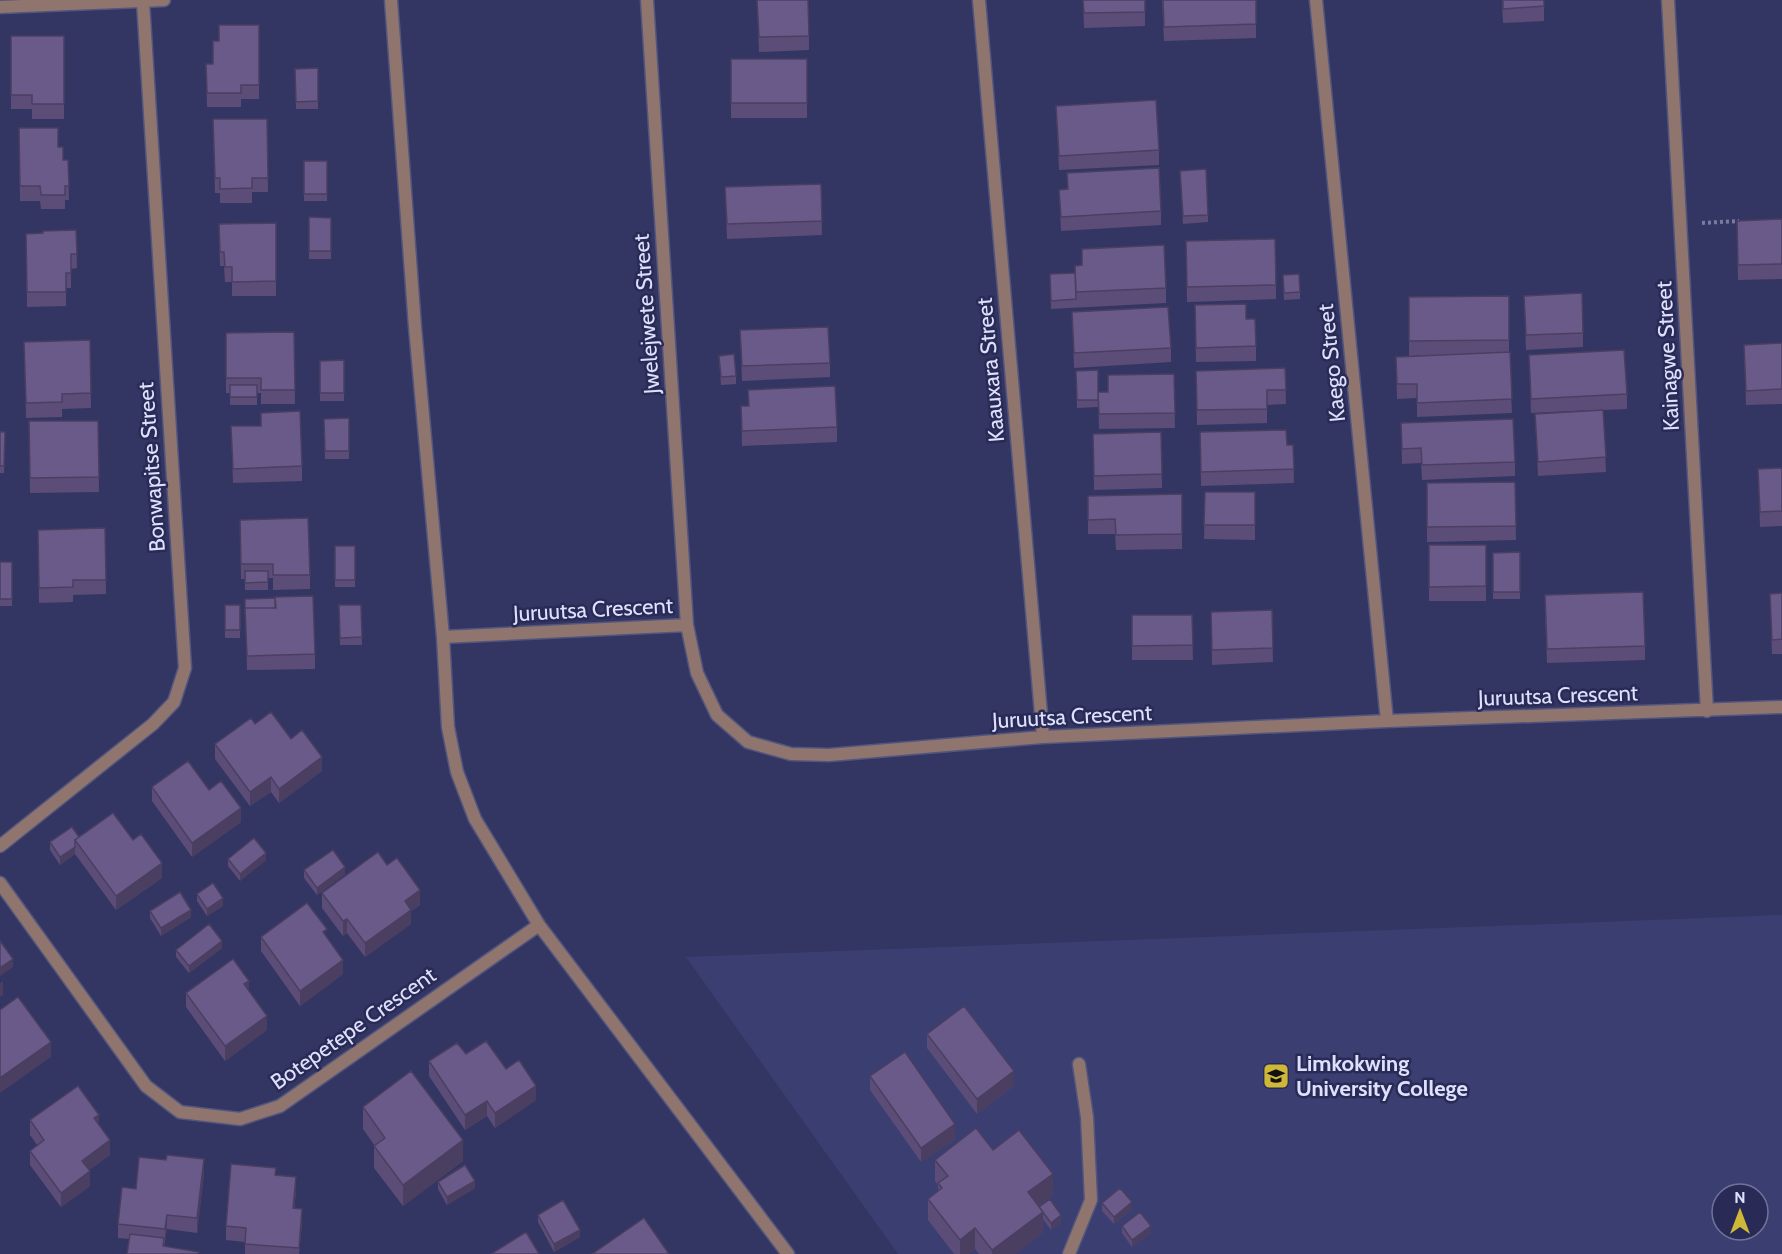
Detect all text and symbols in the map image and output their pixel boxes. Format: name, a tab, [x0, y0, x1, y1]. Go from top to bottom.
street label: Jwelejwete Street	[627, 232, 666, 396]
street label: Kainagwe Street	[1650, 280, 1685, 432]
street label: Kaauxara Street	[971, 296, 1010, 443]
street label: Kaego Street	[1312, 302, 1351, 423]
street label: Bonwapitse Street	[132, 381, 171, 553]
street label: Juruutsa Crescent	[511, 592, 674, 627]
street label: Juruutsa Crescent	[1477, 679, 1639, 712]
street label: Juruutsa Crescent	[990, 699, 1153, 734]
street label: Botepetepe Crescent	[266, 961, 442, 1095]
place label: Limkokwing University College	[1296, 1050, 1468, 1102]
school or university icon: Limkokwing University College	[1261, 1061, 1291, 1091]
north arrow	[1710, 1182, 1770, 1242]
text: N	[1734, 1188, 1746, 1207]

